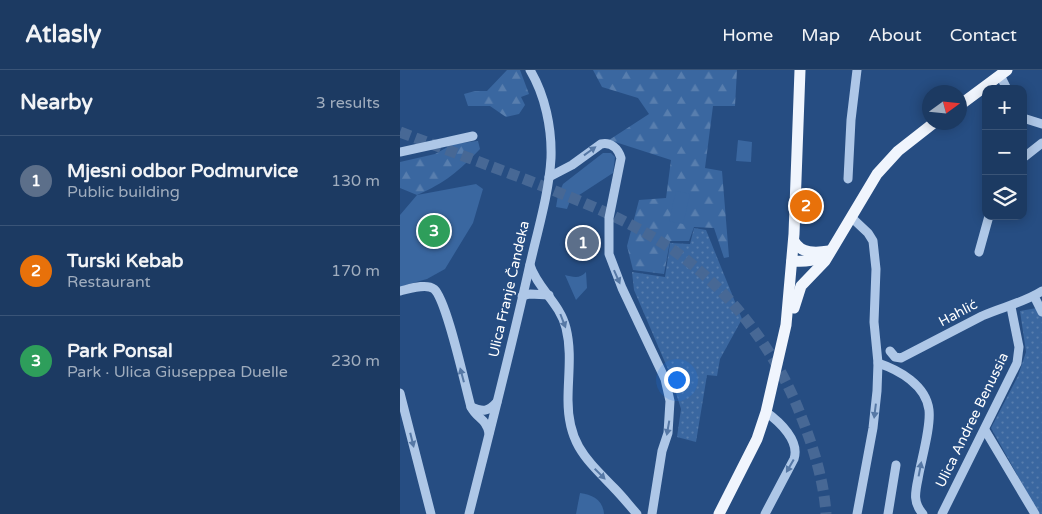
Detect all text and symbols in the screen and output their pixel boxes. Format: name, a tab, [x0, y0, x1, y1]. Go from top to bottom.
text: Atlasly	[25, 20, 101, 49]
text: Home	[722, 24, 773, 46]
text: Map	[801, 24, 840, 46]
text: About	[868, 24, 922, 46]
text: Contact	[950, 24, 1017, 46]
north arrow	[922, 85, 967, 130]
map controls	[982, 85, 1027, 220]
button: +	[982, 85, 1027, 130]
text: Nearby	[20, 90, 93, 115]
text: 3 results	[316, 93, 380, 113]
button: −	[982, 130, 1027, 175]
one-way arrow	[583, 146, 597, 156]
text: Mjesni odbor Podmurvice	[67, 160, 298, 182]
text: 1	[31, 171, 41, 191]
text: 130 m	[331, 171, 380, 191]
button: layers	[982, 175, 1027, 220]
text: Public building	[67, 182, 180, 202]
pin: 2	[790, 187, 822, 225]
pin: 3	[418, 212, 450, 250]
street label: Ulica Franje Čandeka	[485, 219, 533, 359]
pin: 1	[567, 224, 599, 262]
text: Turski Kebab	[67, 250, 184, 272]
text: 2	[31, 261, 41, 281]
text: 170 m	[331, 261, 380, 281]
one-way arrow	[613, 270, 621, 284]
text: Restaurant	[67, 272, 151, 292]
street label: Hahlić	[936, 296, 980, 330]
one-way arrow	[559, 314, 567, 329]
text: Park Ponsal	[67, 340, 173, 362]
street label: Ulica Andree Benussia	[932, 350, 1012, 490]
text: 3	[31, 351, 41, 371]
text: 230 m	[331, 351, 380, 371]
text: Park · Ulica Giuseppea Duelle	[67, 362, 288, 382]
your location	[664, 367, 690, 393]
one-way arrow	[458, 368, 466, 383]
one-way arrow	[871, 404, 879, 420]
one-way arrow	[664, 420, 672, 436]
one-way arrow	[408, 432, 416, 447]
one-way arrow	[786, 459, 794, 473]
one-way arrow	[916, 460, 924, 476]
one-way arrow	[593, 468, 605, 480]

